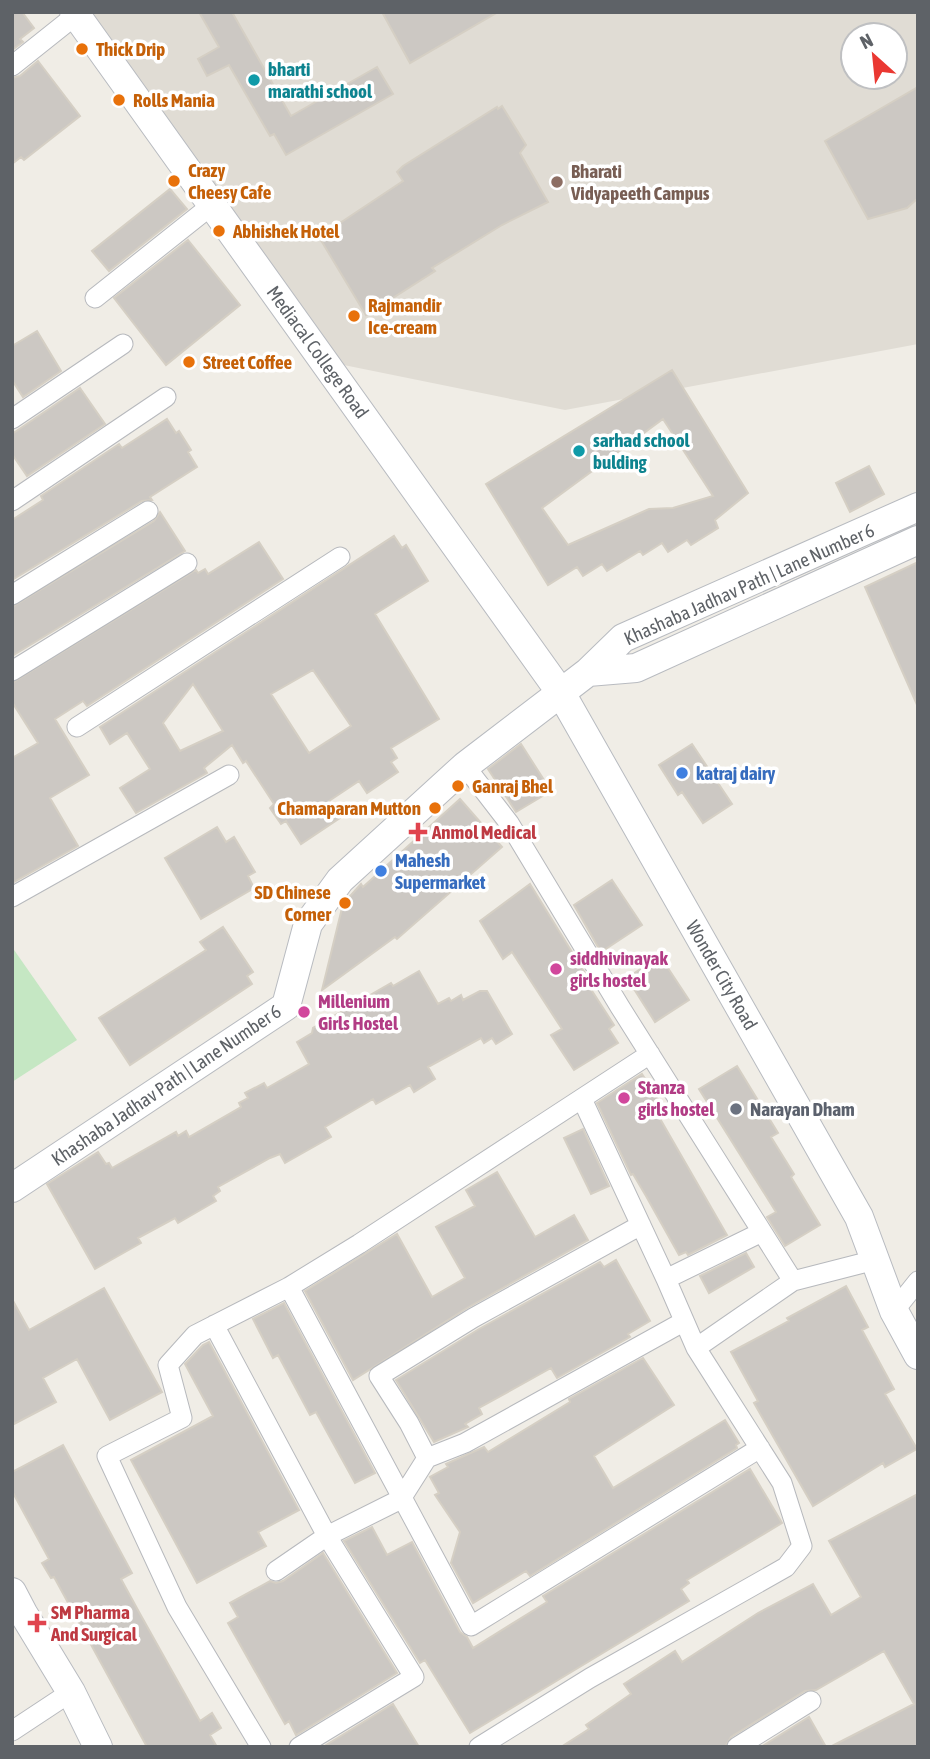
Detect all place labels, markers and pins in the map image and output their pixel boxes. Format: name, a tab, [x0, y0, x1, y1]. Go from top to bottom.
place label: Thick Drip	[96, 38, 165, 60]
marker: Thick Drip	[74, 41, 90, 57]
place label: bharti marathi school	[268, 58, 373, 102]
marker: bharti marathi school	[246, 72, 262, 88]
place label: Rolls Mania	[133, 89, 215, 111]
marker: Rolls Mania	[111, 92, 127, 108]
place label: Crazy Cheesy Cafe	[188, 159, 272, 203]
place label: Bharati Vidyapeeth Campus	[570, 160, 710, 204]
marker: Crazy Cheesy Cafe	[166, 173, 182, 189]
marker: Bharati Vidyapeeth Campus	[549, 174, 565, 190]
place label: Abhishek Hotel	[232, 220, 340, 242]
marker: Abhishek Hotel	[211, 223, 227, 239]
place label: Rajmandir Ice-cream	[368, 294, 442, 338]
marker: Rajmandir Ice-cream	[346, 308, 362, 324]
place label: Street Coffee	[203, 351, 293, 373]
marker: Street Coffee	[181, 354, 197, 370]
place label: sarhad school bulding	[593, 429, 691, 473]
marker: sarhad school bulding	[571, 443, 587, 459]
place label: katraj dairy	[696, 762, 776, 784]
marker: katraj dairy	[674, 765, 690, 781]
place label: Ganraj Bhel	[472, 775, 554, 797]
marker: Ganraj Bhel	[450, 778, 466, 794]
place label: Chamaparan Mutton	[277, 797, 421, 819]
marker: Chamaparan Mutton	[427, 800, 443, 816]
place label: Anmol Medical	[431, 821, 537, 843]
marker: Anmol Medical	[410, 824, 426, 840]
place label: Mahesh Supermarket	[395, 849, 486, 893]
marker: Mahesh Supermarket	[373, 863, 389, 879]
place label: SD Chinese Corner	[254, 881, 331, 925]
marker: SD Chinese Corner	[337, 895, 353, 911]
place label: siddhivinayak girls hostel	[570, 947, 668, 991]
marker: siddhivinayak girls hostel	[548, 961, 564, 977]
place label: Millenium Girls Hostel	[318, 990, 399, 1034]
marker: Millenium Girls Hostel	[296, 1004, 312, 1020]
place label: Stanza girls hostel	[638, 1076, 715, 1120]
marker: Stanza girls hostel	[616, 1090, 632, 1106]
place label: Narayan Dham	[750, 1098, 855, 1120]
marker: Narayan Dham	[728, 1101, 744, 1117]
place label: SM Pharma And Surgical	[50, 1601, 138, 1645]
marker: SM Pharma And Surgical	[29, 1615, 45, 1631]

